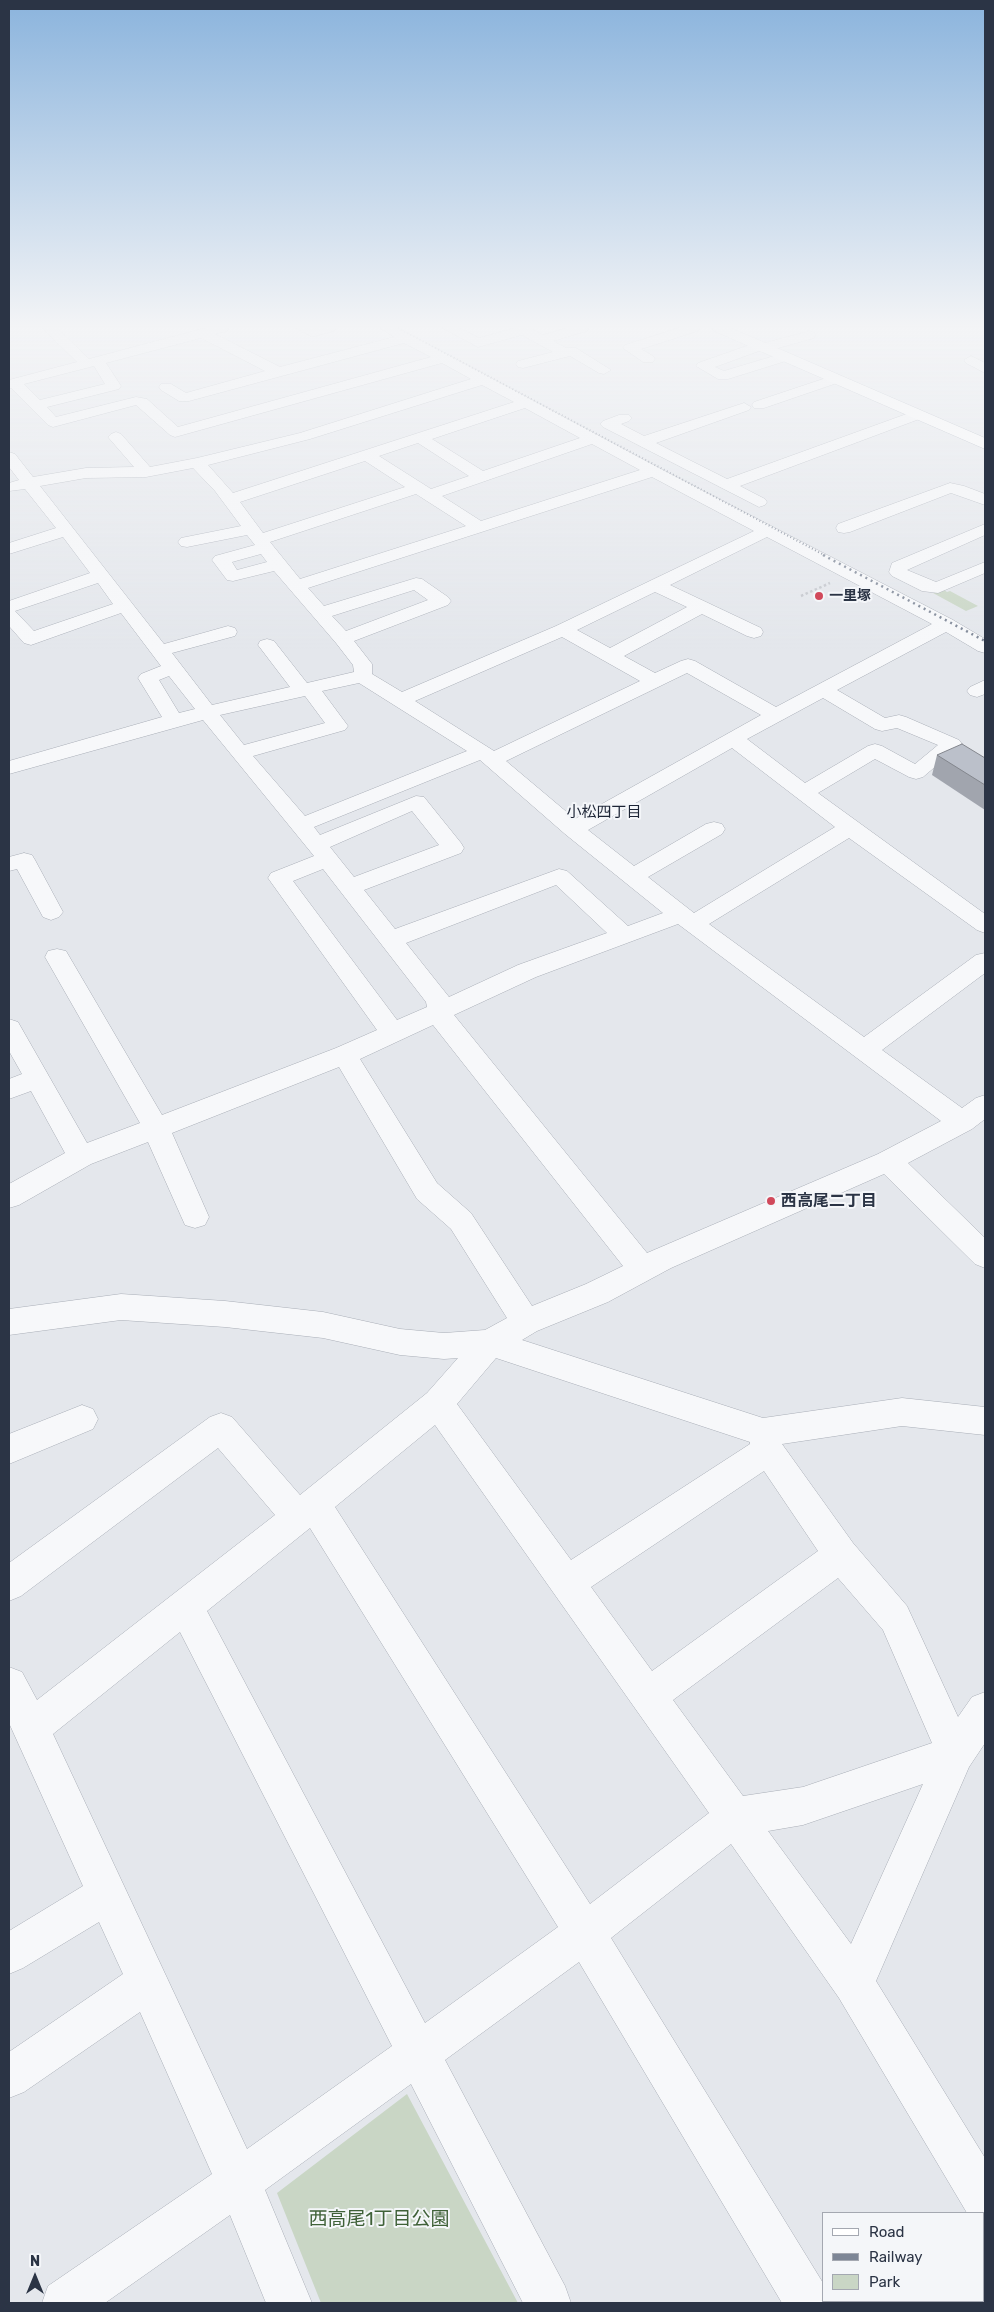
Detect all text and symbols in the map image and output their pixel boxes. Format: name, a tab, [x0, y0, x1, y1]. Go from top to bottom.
place label: 一里塚	[829, 588, 871, 604]
marker: 一里塚	[813, 590, 825, 602]
district label: 小松四丁目	[567, 804, 641, 822]
place label: 西高尾二丁目	[781, 1191, 877, 1211]
marker: 西高尾二丁目	[765, 1195, 777, 1207]
park label: 西高尾1丁目公園	[308, 2209, 450, 2231]
legend	[822, 2212, 984, 2302]
text: Road	[869, 2223, 905, 2241]
text: Railway	[869, 2248, 923, 2266]
north arrow	[10, 2252, 60, 2302]
text: N	[30, 2253, 40, 2270]
text: Park	[869, 2273, 900, 2291]

